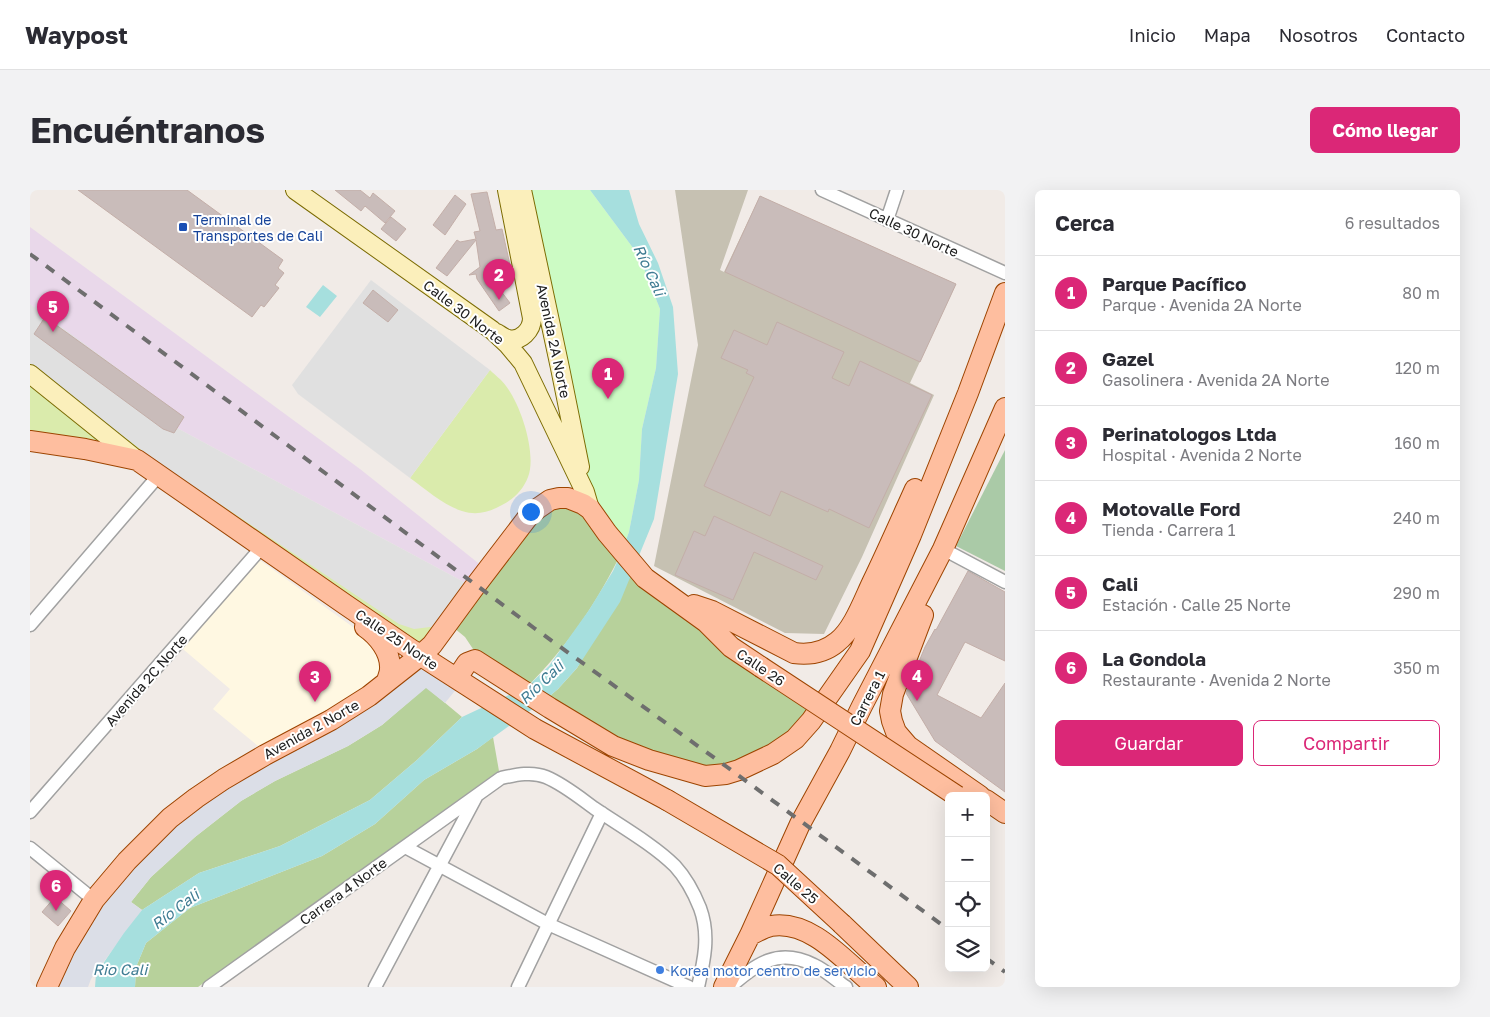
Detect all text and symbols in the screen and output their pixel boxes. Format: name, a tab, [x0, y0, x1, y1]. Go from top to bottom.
text: Waypost	[25, 20, 128, 49]
text: Inicio	[1129, 24, 1176, 46]
text: Mapa	[1204, 24, 1251, 46]
text: Nosotros	[1279, 24, 1358, 46]
text: Contacto	[1386, 24, 1465, 46]
button: Cómo llegar	[1310, 107, 1460, 153]
text: Encuéntranos	[30, 109, 265, 151]
street label: Calle 30 Norte	[867, 204, 961, 260]
text: Cerca	[1055, 210, 1114, 236]
place label: Terminal de Transportes de Cali	[193, 211, 323, 244]
text: 6 resultados	[1345, 213, 1440, 233]
marker: Terminal de Transportes de Cali	[177, 221, 189, 233]
water label: Río Cali	[630, 242, 671, 300]
pin: 2	[483, 259, 515, 300]
text: Parque Pacífico	[1102, 272, 1246, 295]
street label: Calle 30 Norte	[420, 276, 508, 348]
street label: Avenida 2A Norte	[534, 282, 574, 400]
text: 1	[1067, 283, 1075, 303]
text: 80 m	[1402, 283, 1440, 303]
pin: 5	[37, 291, 69, 332]
text: Parque · Avenida 2A Norte	[1102, 295, 1302, 315]
text: Gazel	[1102, 347, 1154, 370]
pin: 1	[592, 358, 624, 399]
text: 2	[1066, 358, 1076, 378]
text: 120 m	[1395, 358, 1440, 378]
text: Gasolinera · Avenida 2A Norte	[1102, 370, 1330, 390]
text: Perinatologos Ltda	[1102, 422, 1277, 445]
text: 3	[1066, 433, 1076, 453]
text: 160 m	[1394, 433, 1440, 453]
text: Hospital · Avenida 2 Norte	[1102, 445, 1302, 465]
text: Motovalle Ford	[1102, 497, 1241, 520]
your location	[518, 499, 544, 525]
text: 4	[1066, 508, 1076, 528]
text: 240 m	[1393, 508, 1440, 528]
text: Tienda · Carrera 1	[1102, 520, 1235, 540]
text: Cali	[1102, 572, 1138, 595]
text: 5	[1066, 583, 1076, 603]
text: 290 m	[1393, 583, 1440, 603]
text: Estación · Calle 25 Norte	[1102, 595, 1291, 615]
street label: Calle 25 Norte	[352, 605, 442, 673]
street label: Avenida 2C Norte	[101, 631, 191, 729]
street label: Calle 26	[734, 645, 788, 689]
text: La Gondola	[1102, 647, 1206, 670]
water label: Río Cali	[515, 655, 568, 707]
text: 6	[1066, 658, 1076, 678]
text: 350 m	[1393, 658, 1440, 678]
pin: 4	[901, 660, 933, 701]
pin: 3	[299, 661, 331, 702]
street label: Carrera 1	[846, 667, 888, 729]
text: Restaurante · Avenida 2 Norte	[1102, 670, 1331, 690]
street label: Avenida 2 Norte	[260, 696, 362, 762]
button: Guardar	[1055, 720, 1243, 766]
button: Compartir	[1253, 720, 1440, 766]
map controls	[945, 792, 990, 972]
button: +	[945, 792, 990, 837]
button: −	[945, 837, 990, 882]
street label: Carrera 4 Norte	[296, 854, 390, 928]
street label: Calle 25	[770, 859, 822, 907]
pin: 6	[40, 870, 72, 911]
button: locate	[945, 882, 990, 927]
water label: Río Cali	[148, 884, 204, 933]
button: layers	[945, 927, 990, 972]
water label: Rio Cali	[93, 960, 149, 978]
place label: Korea motor centro de servicio	[670, 962, 876, 979]
marker: Korea motor centro de servicio	[654, 964, 666, 976]

